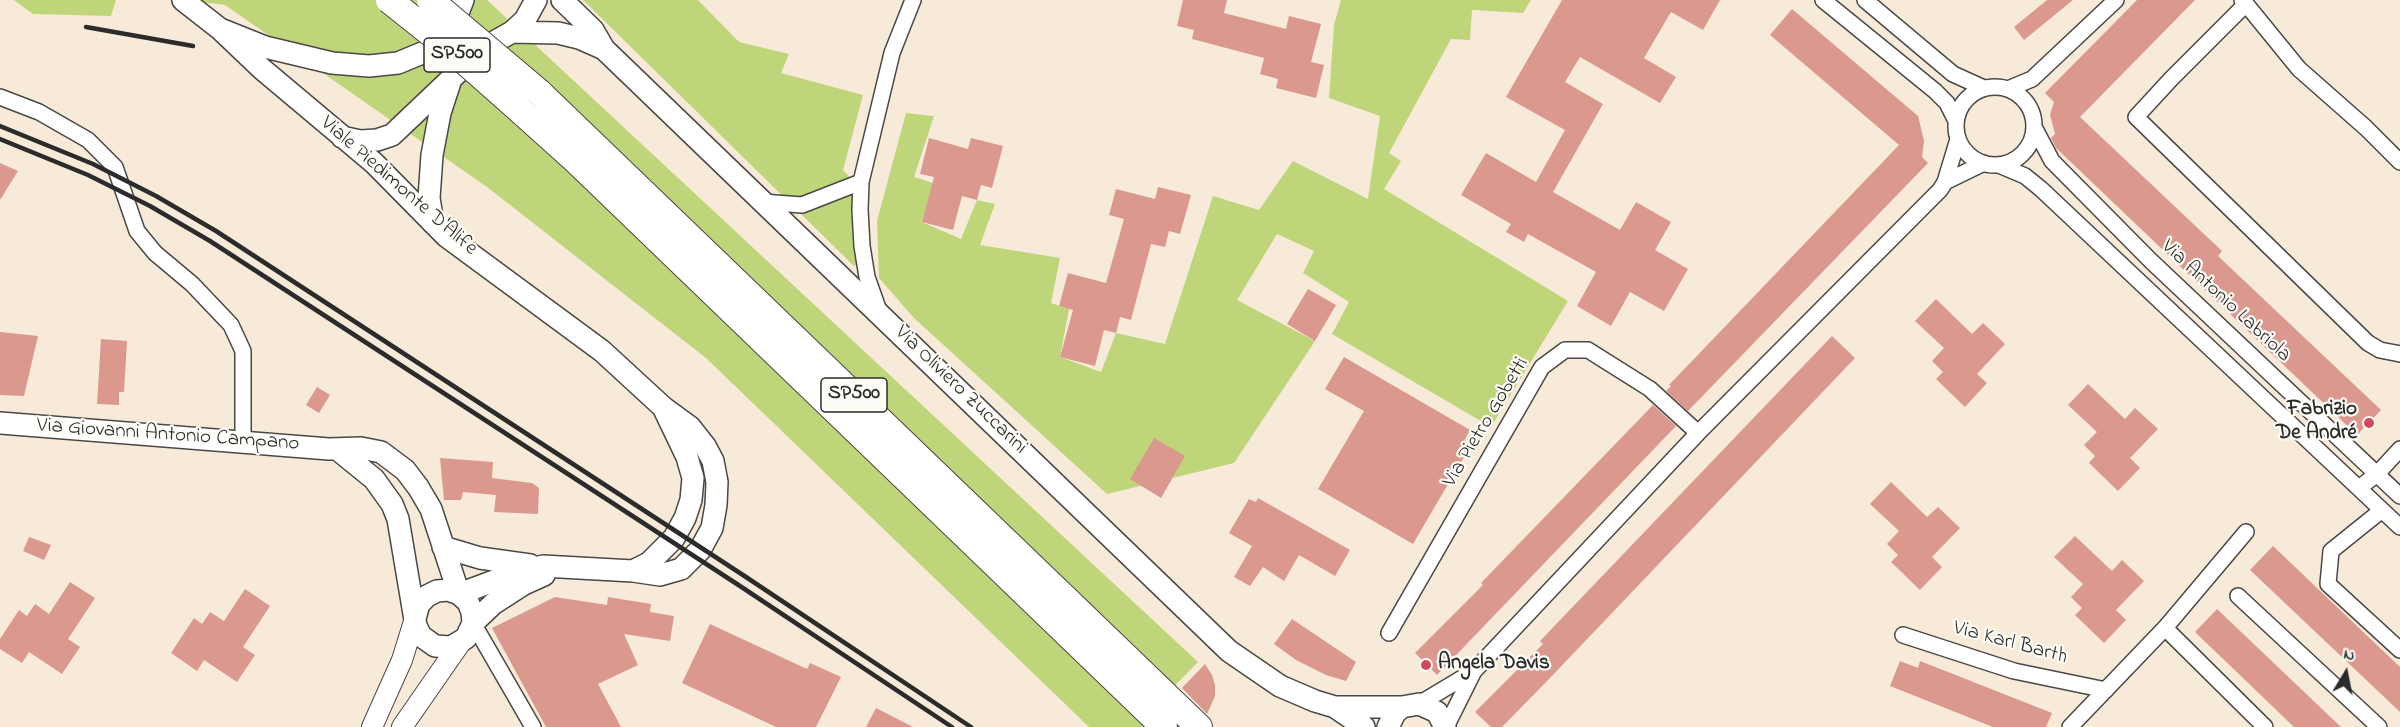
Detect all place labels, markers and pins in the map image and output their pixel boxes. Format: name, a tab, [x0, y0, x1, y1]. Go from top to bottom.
place label: Fabrizio De André	[2276, 398, 2357, 448]
marker: Fabrizio De André	[2362, 416, 2376, 430]
place label: Angela Davis	[1438, 652, 1550, 678]
marker: Angela Davis	[1419, 658, 1433, 672]

